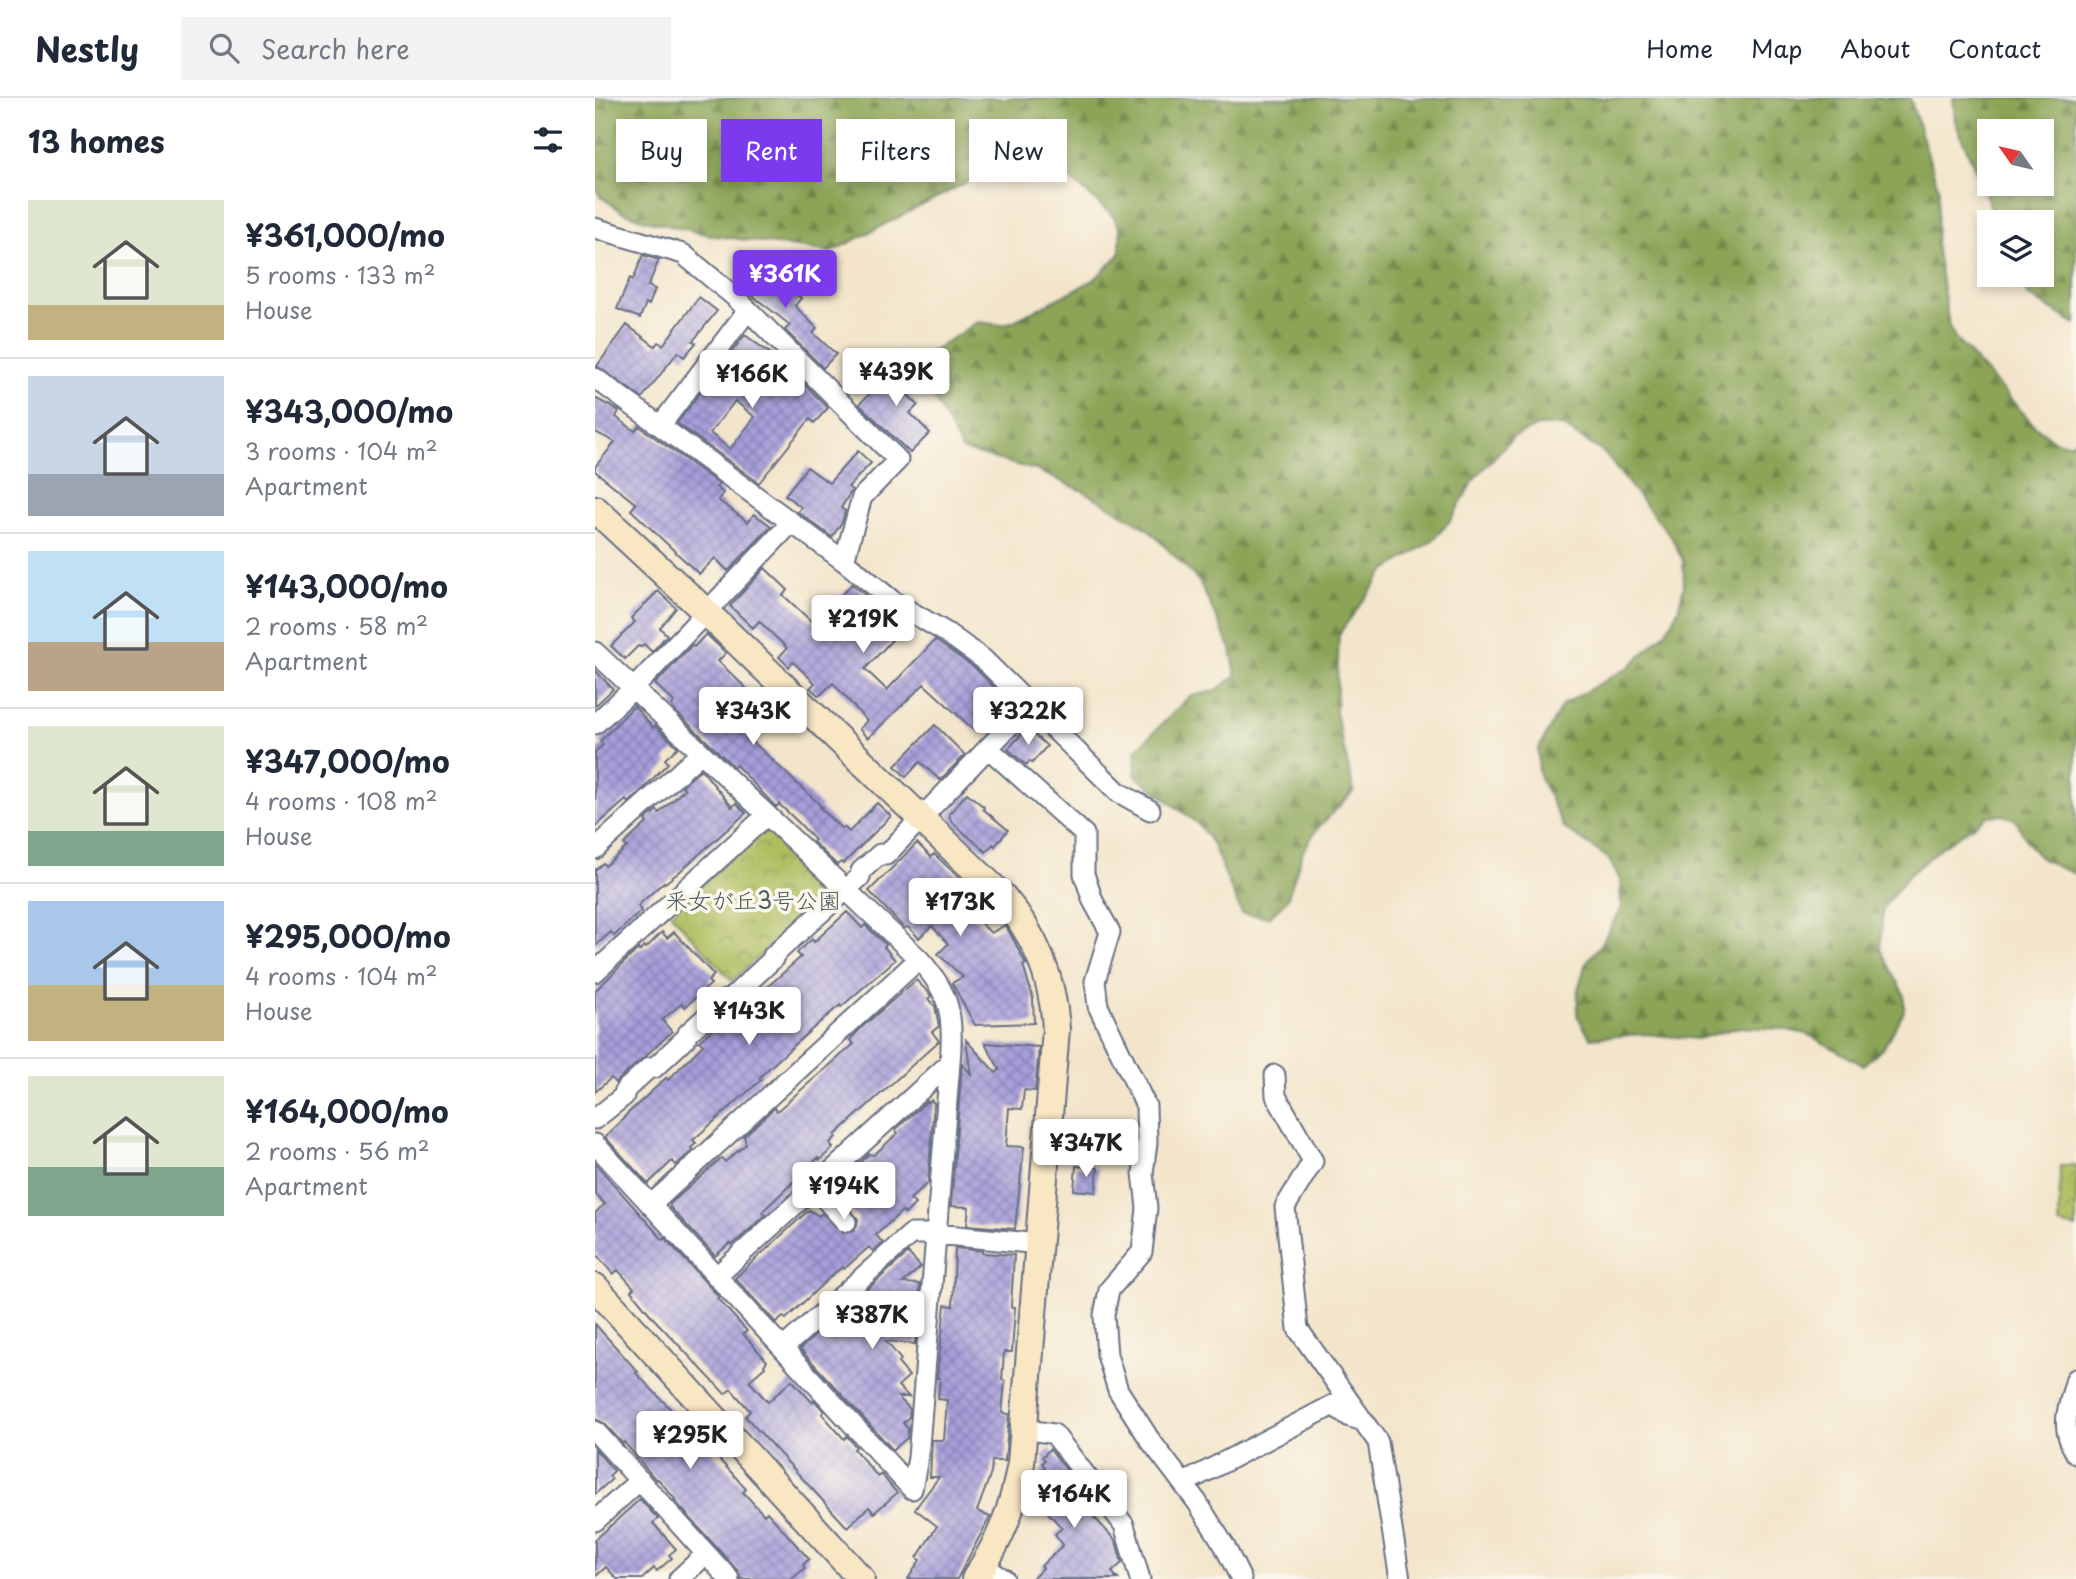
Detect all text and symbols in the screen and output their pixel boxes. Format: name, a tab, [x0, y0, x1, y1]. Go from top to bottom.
search box	[181, 17, 671, 80]
text: Nestly	[35, 23, 139, 73]
icon: search	[205, 29, 243, 67]
text: Search here	[261, 29, 410, 68]
text: Home	[1646, 30, 1713, 66]
text: Map	[1751, 30, 1802, 66]
text: About	[1840, 30, 1910, 66]
text: Contact	[1948, 30, 2041, 66]
text: 13 homes	[28, 118, 165, 163]
chip: Buy	[616, 119, 707, 182]
chip: Rent	[721, 119, 822, 182]
chip: Filters	[836, 119, 955, 182]
chip: New	[969, 119, 1067, 182]
north arrow	[1977, 119, 2055, 196]
map controls	[1977, 119, 2054, 287]
icon: filters	[529, 121, 567, 159]
button: layers	[1977, 210, 2054, 287]
text: ¥361,000/mo	[245, 212, 445, 257]
icon: home	[84, 228, 168, 312]
pin: ¥361K	[736, 250, 834, 310]
text: ¥361K	[749, 255, 821, 290]
text: 5 rooms · 133 m²	[245, 257, 436, 292]
text: House	[245, 292, 312, 327]
pin: ¥439K	[847, 348, 945, 408]
pin: ¥166K	[703, 350, 801, 410]
text: ¥439K	[858, 353, 934, 388]
text: ¥166K	[716, 355, 788, 390]
text: ¥343,000/mo	[245, 388, 453, 433]
icon: home	[84, 404, 168, 488]
text: 3 rooms · 104 m²	[245, 433, 438, 468]
text: Apartment	[245, 468, 368, 503]
text: ¥143,000/mo	[245, 563, 448, 608]
icon: home	[84, 579, 168, 663]
pin: ¥219K	[814, 596, 912, 655]
text: ¥219K	[827, 600, 899, 635]
text: 2 rooms · 58 m²	[245, 608, 428, 643]
text: Apartment	[245, 643, 368, 678]
pin: ¥343K	[704, 688, 802, 747]
pin: ¥322K	[979, 688, 1077, 747]
text: ¥343K	[715, 692, 791, 727]
text: ¥322K	[989, 692, 1067, 727]
text: ¥347,000/mo	[245, 738, 450, 783]
icon: home	[84, 754, 168, 838]
text: 4 rooms · 108 m²	[245, 783, 438, 818]
text: House	[245, 818, 312, 853]
pin: ¥173K	[911, 878, 1009, 938]
park label: 釆女が丘3号公園	[665, 882, 841, 917]
text: ¥173K	[925, 883, 995, 918]
text: ¥295,000/mo	[245, 913, 451, 958]
icon: home	[84, 929, 168, 1013]
text: 4 rooms · 104 m²	[245, 958, 438, 993]
pin: ¥143K	[700, 988, 798, 1047]
text: ¥143K	[713, 992, 785, 1027]
text: House	[245, 993, 312, 1028]
text: ¥164,000/mo	[245, 1088, 449, 1133]
icon: home	[84, 1104, 168, 1188]
pin: ¥347K	[1037, 1119, 1135, 1179]
text: ¥347K	[1049, 1124, 1123, 1159]
text: 2 rooms · 56 m²	[245, 1133, 430, 1168]
pin: ¥194K	[795, 1162, 893, 1222]
text: ¥194K	[808, 1167, 880, 1202]
text: Apartment	[245, 1168, 368, 1203]
pin: ¥387K	[823, 1292, 921, 1351]
text: ¥387K	[835, 1296, 909, 1331]
pin: ¥295K	[641, 1412, 739, 1471]
text: ¥295K	[652, 1416, 728, 1451]
pin: ¥164K	[1025, 1470, 1123, 1530]
text: ¥164K	[1037, 1475, 1111, 1510]

